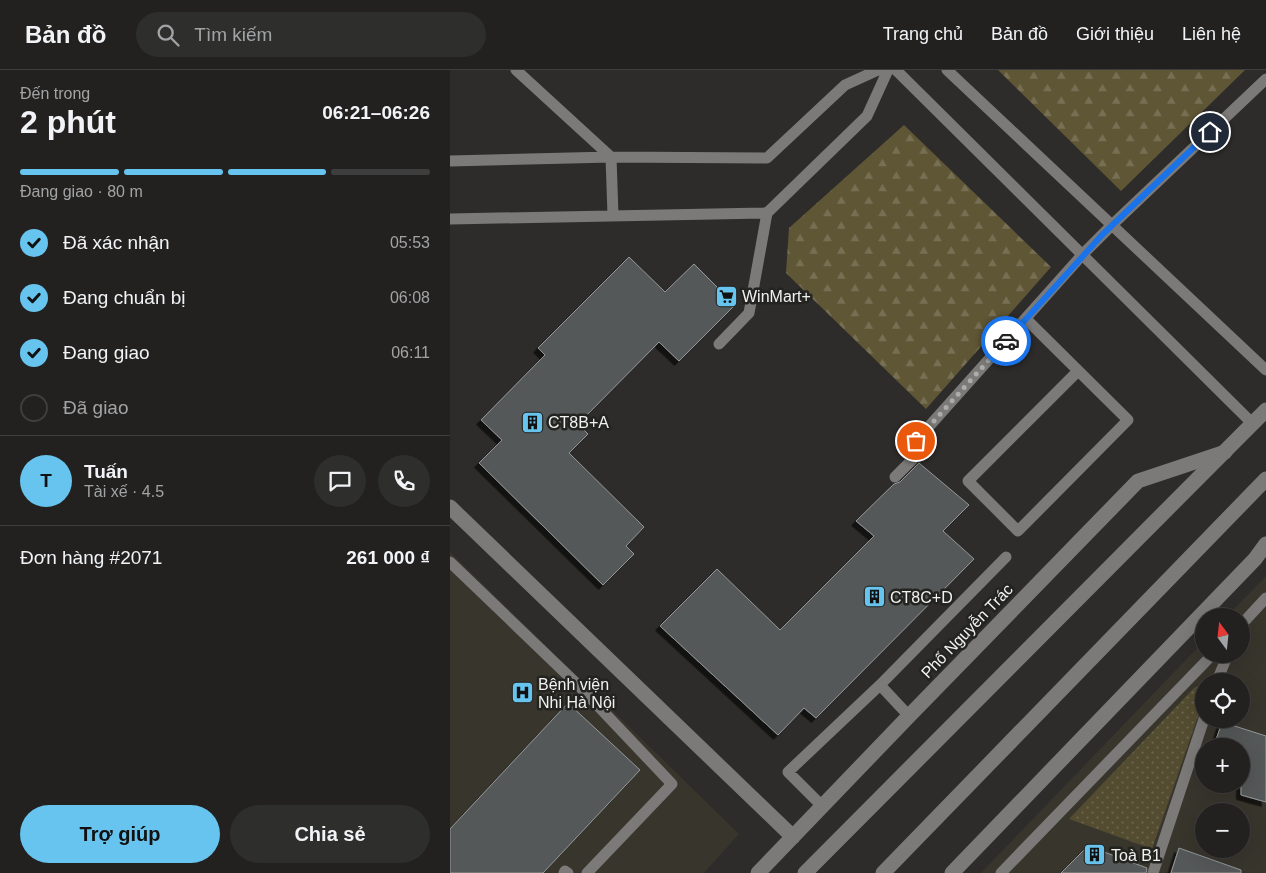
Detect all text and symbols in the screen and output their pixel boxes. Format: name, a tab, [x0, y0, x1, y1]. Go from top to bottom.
search box	[136, 12, 486, 57]
text: Bản đồ	[25, 21, 106, 48]
icon: search	[154, 21, 182, 49]
text: Tìm kiếm	[194, 24, 272, 45]
text: Trang chủ	[883, 24, 963, 44]
text: Bản đồ	[991, 24, 1048, 44]
text: Giới thiệu	[1076, 24, 1154, 44]
text: Liên hệ	[1182, 24, 1241, 44]
text: Đến trong	[20, 85, 90, 102]
text: 06:21–06:26	[322, 102, 430, 123]
text: 2 phút	[20, 104, 116, 140]
pin	[1189, 111, 1231, 153]
icon: home	[1196, 118, 1224, 146]
text: Đang giao · 80 m	[20, 183, 143, 200]
icon: check	[20, 229, 48, 257]
text: Đã xác nhận	[63, 232, 170, 253]
text: 05:53	[390, 234, 430, 251]
icon: check	[20, 284, 48, 312]
supermarket icon: WinMart+	[714, 284, 738, 308]
text: Đang chuẩn bị	[63, 287, 186, 308]
place label: WinMart+	[742, 288, 811, 305]
text: 06:08	[390, 289, 430, 306]
courier	[981, 316, 1031, 366]
icon: car	[992, 327, 1020, 355]
icon: check	[20, 339, 48, 367]
text: Đang giao	[63, 342, 150, 363]
text: 06:11	[391, 344, 430, 361]
text: Đã giao	[63, 397, 129, 418]
building icon: CT8B+A	[520, 410, 544, 434]
place label: CT8B+A	[548, 414, 609, 431]
pin	[895, 420, 937, 462]
icon: bag	[902, 427, 930, 455]
button: chat	[314, 455, 366, 507]
button: phone	[378, 455, 430, 507]
text: Tuấn	[84, 461, 128, 482]
text: T	[40, 470, 52, 491]
text: Tài xế · 4.5	[84, 483, 164, 500]
text: Đơn hàng #2071	[20, 547, 162, 568]
text: 261 000 ₫	[346, 547, 430, 568]
street label: Phố Nguyễn Trác	[917, 580, 1016, 681]
building icon: CT8C+D	[862, 585, 886, 609]
place label: CT8C+D	[890, 589, 953, 606]
north arrow	[1195, 608, 1250, 662]
map controls	[1195, 608, 1250, 858]
button: locate	[1195, 673, 1250, 728]
place label: Bệnh viện Nhi Hà Nội	[538, 676, 615, 711]
hospital icon: Bệnh viện Nhi Hà Nội	[510, 681, 534, 705]
button: +	[1195, 738, 1250, 793]
button: −	[1195, 803, 1250, 858]
button: Trợ giúp	[20, 805, 220, 863]
button: Chia sẻ	[230, 805, 430, 863]
building icon: Toà B1	[1083, 843, 1107, 867]
place label: Toà B1	[1111, 847, 1161, 864]

